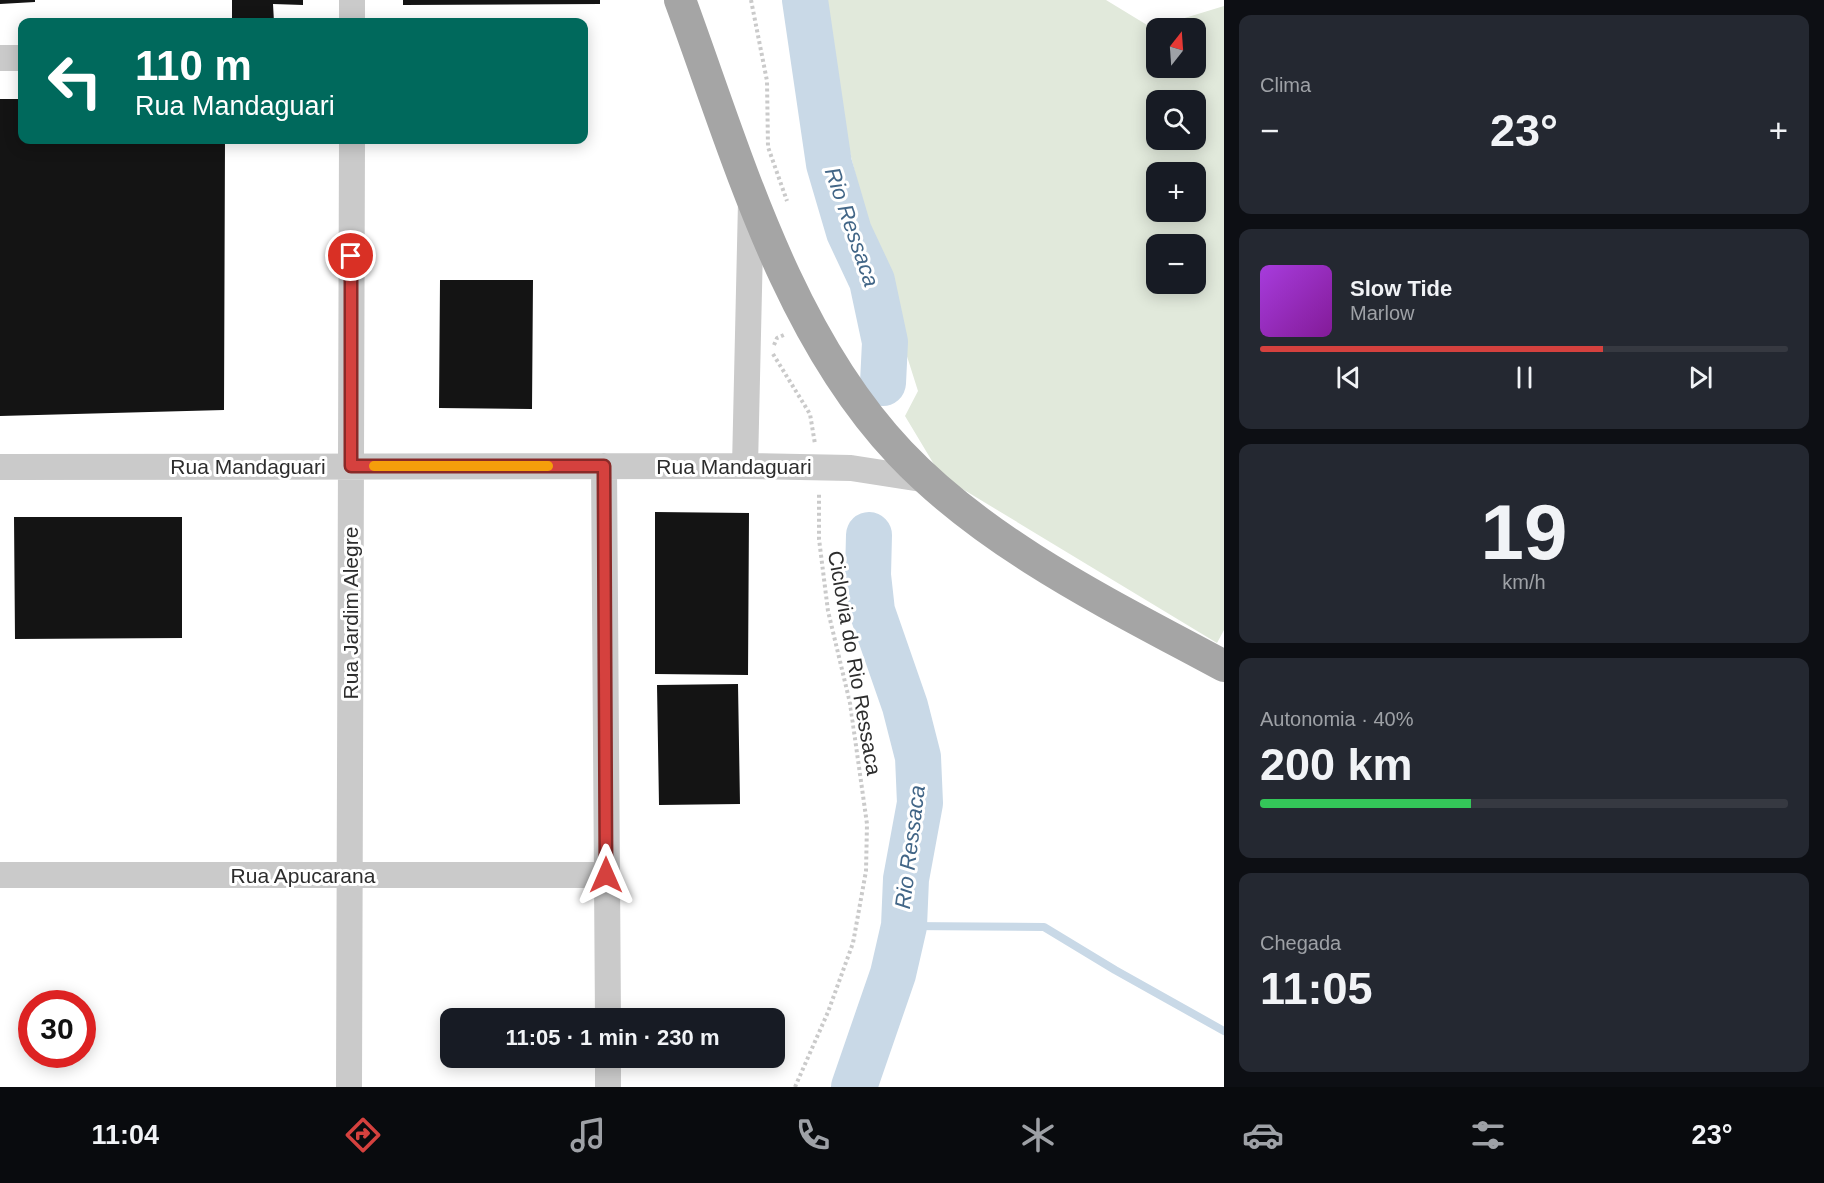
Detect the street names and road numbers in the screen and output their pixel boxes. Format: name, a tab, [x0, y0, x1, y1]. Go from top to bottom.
street label: Rua Mandaguari	[170, 455, 326, 478]
street label: Rua Mandaguari	[656, 455, 812, 478]
street label: Rua Jardim Alegre	[339, 527, 362, 699]
street label: Ciclovia do Rio Ressaca	[824, 549, 886, 777]
street label: Rua Apucarana	[231, 864, 376, 887]

